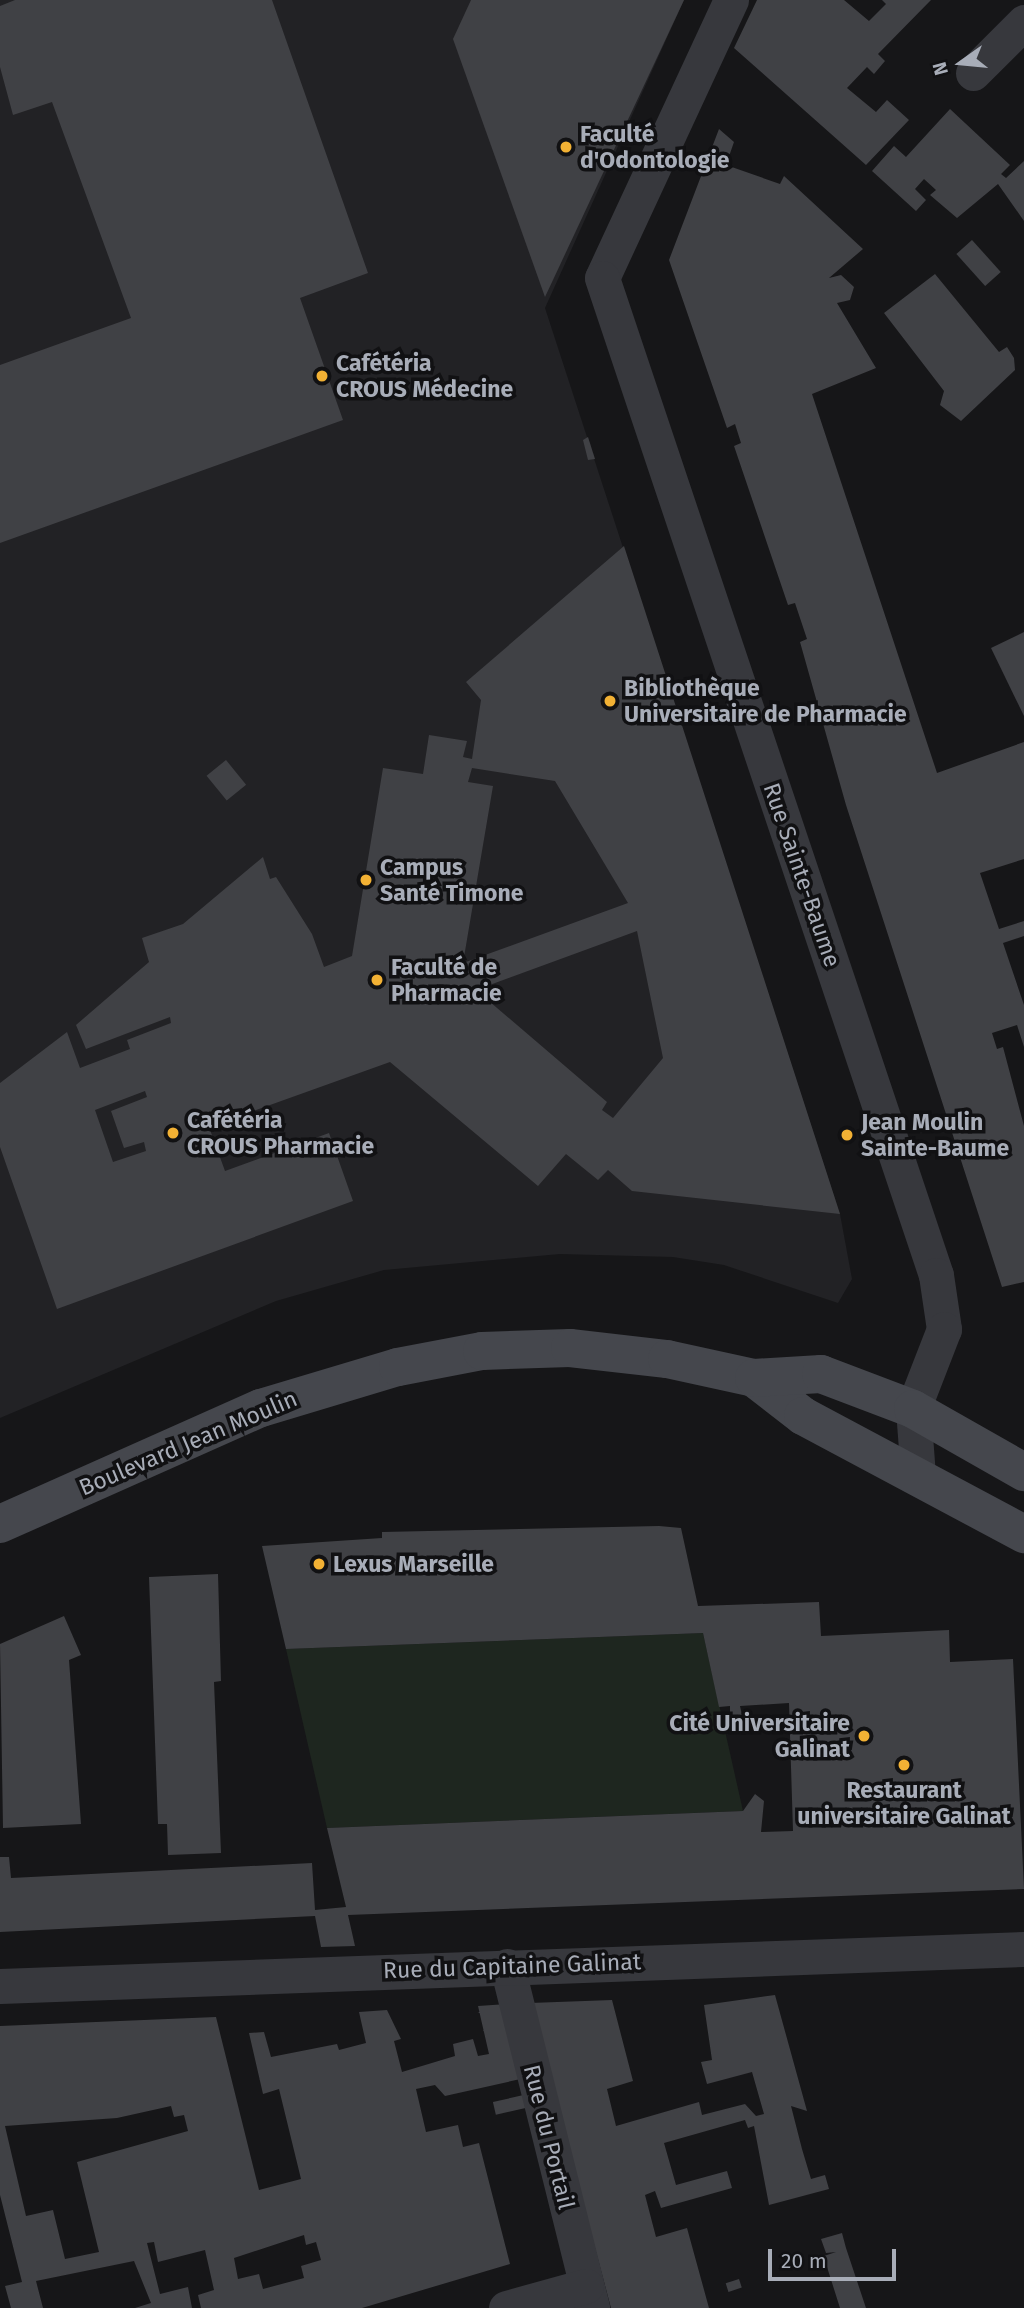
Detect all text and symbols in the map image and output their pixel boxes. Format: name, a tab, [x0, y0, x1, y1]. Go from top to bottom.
north arrow	[926, 28, 996, 98]
text: N	[927, 60, 953, 78]
place label: Faculté d'Odontologie	[580, 120, 730, 174]
marker: Faculté d'Odontologie	[558, 139, 574, 155]
place label: Cafétéria CROUS Médecine	[336, 349, 513, 403]
marker: Cafétéria CROUS Médecine	[314, 368, 330, 384]
place label: Bibliothèque Universitaire de Pharmacie	[624, 674, 907, 728]
marker: Bibliothèque Universitaire de Pharmacie	[602, 693, 618, 709]
street label: Rue Sainte-Baume	[758, 779, 846, 971]
place label: Campus Santé Timone	[380, 853, 523, 907]
marker: Campus Santé Timone	[358, 872, 374, 888]
place label: Faculté de Pharmacie	[391, 953, 502, 1007]
marker: Faculté de Pharmacie	[369, 972, 385, 988]
place label: Cafétéria CROUS Pharmacie	[187, 1106, 374, 1160]
place label: Jean Moulin Sainte-Baume	[861, 1108, 1009, 1162]
marker: Cafétéria CROUS Pharmacie	[165, 1125, 181, 1141]
marker: Jean Moulin Sainte-Baume	[839, 1127, 855, 1143]
street label: Boulevard Jean Moulin	[75, 1385, 301, 1501]
place label: Lexus Marseille	[333, 1550, 494, 1578]
marker: Lexus Marseille	[311, 1556, 327, 1572]
place label: Cité Universitaire Galinat	[669, 1709, 850, 1763]
marker: Cité Universitaire Galinat	[856, 1728, 872, 1744]
marker: Restaurant universitaire Galinat	[896, 1757, 912, 1773]
place label: Restaurant universitaire Galinat	[797, 1776, 1011, 1830]
street label: Rue du Capitaine Galinat	[383, 1948, 641, 1984]
street label: Rue du Portail	[518, 2062, 580, 2212]
scale bar	[772, 2234, 900, 2278]
text: 20 m	[781, 2248, 827, 2274]

